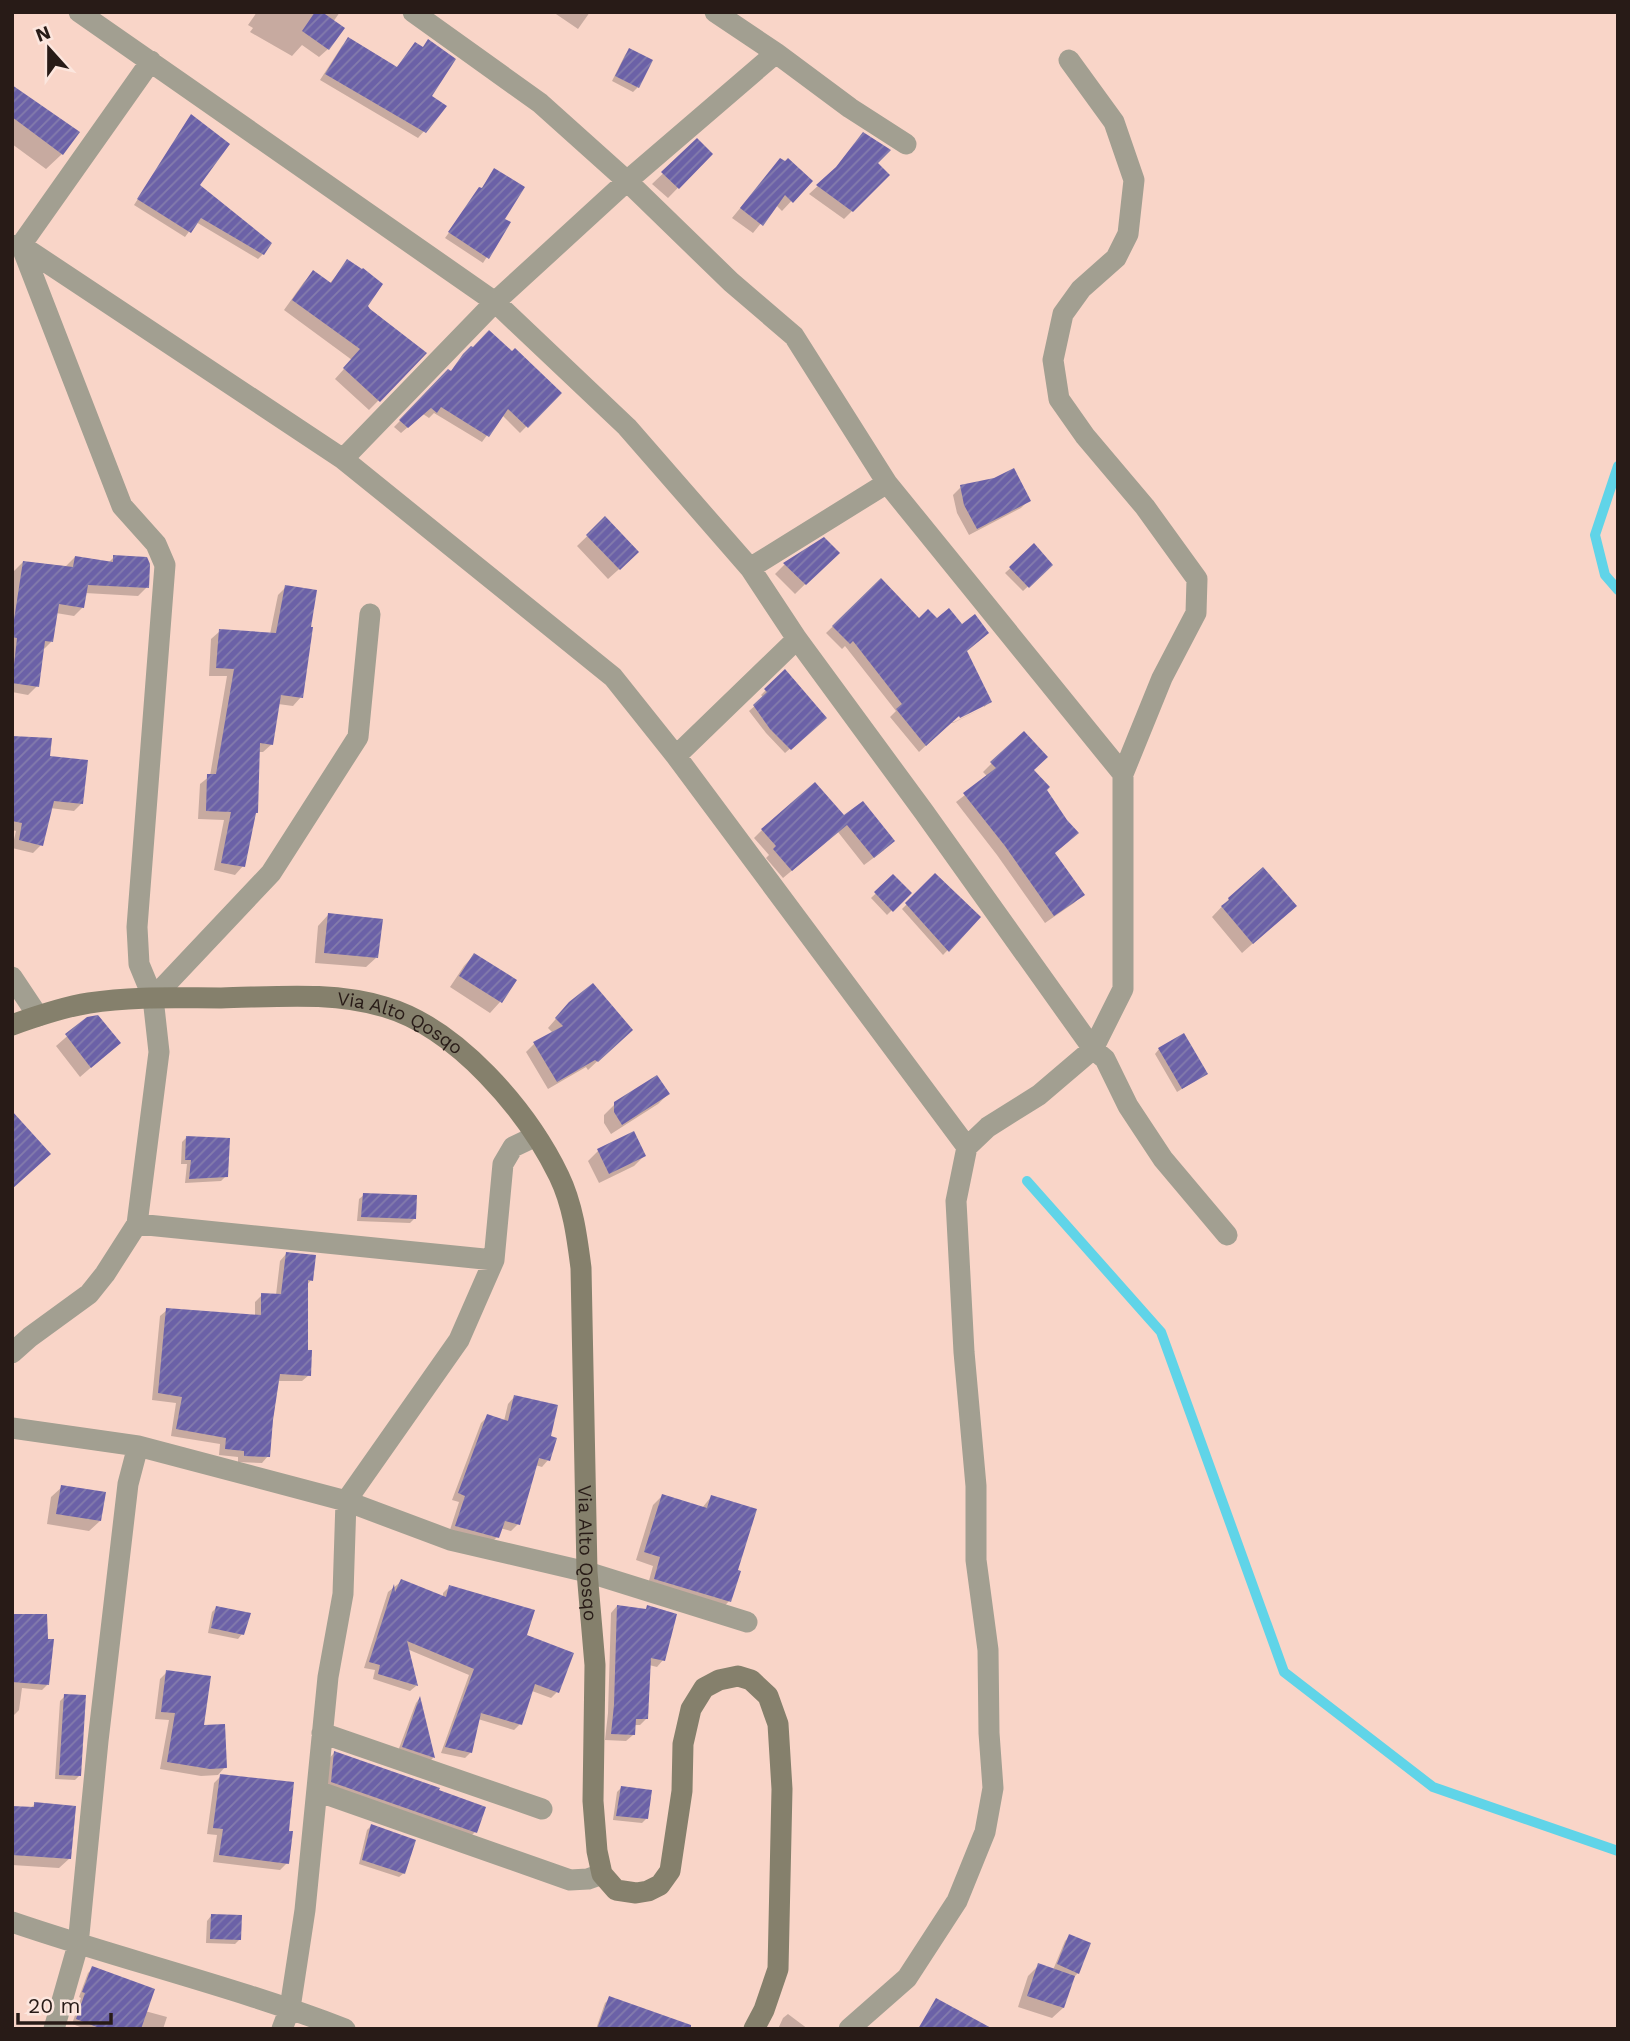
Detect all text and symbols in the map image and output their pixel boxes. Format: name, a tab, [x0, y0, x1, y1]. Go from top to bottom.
north arrow	[14, 14, 84, 84]
text: N	[32, 20, 54, 47]
street label: Via Alto Qosqo	[336, 986, 468, 1059]
street label: Via Alto Qosqo	[574, 1485, 603, 1622]
scale bar	[18, 1982, 110, 2026]
text: 20 m	[28, 1993, 80, 2018]

